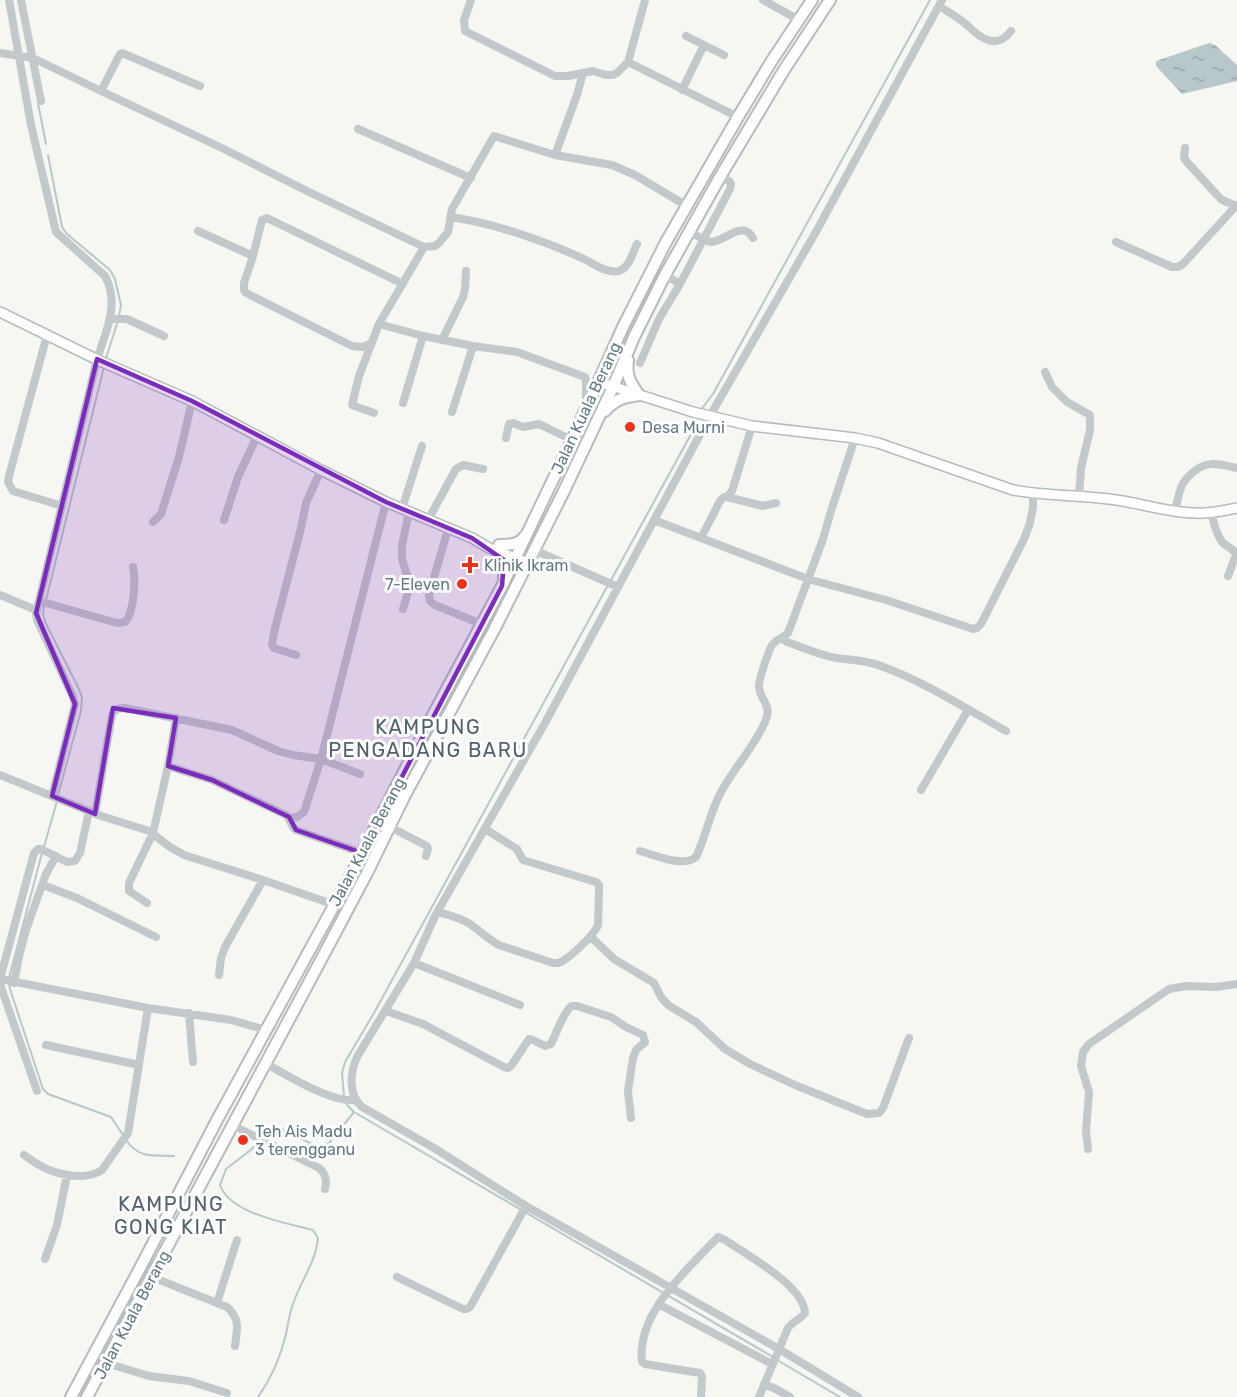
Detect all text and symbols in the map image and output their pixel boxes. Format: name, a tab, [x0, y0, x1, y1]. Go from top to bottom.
street label: Jalan Kuala Berang	[547, 339, 625, 477]
place label: Desa Murni	[642, 418, 725, 437]
marker: Desa Murni	[623, 420, 637, 434]
marker: Klinik Ikram	[461, 556, 479, 574]
place label: Klinik Ikram	[484, 556, 569, 575]
place label: 7-Eleven	[385, 575, 450, 594]
marker: 7-Eleven	[455, 577, 469, 591]
district label: KAMPUNG PENGADANG BARU	[328, 715, 528, 762]
street label: Jalan Kuala Berang	[325, 774, 409, 910]
place label: Teh Ais Madu 3 terengganu	[255, 1122, 355, 1159]
marker: Teh Ais Madu 3 terengganu	[236, 1133, 250, 1147]
district label: KAMPUNG GONG KIAT	[114, 1192, 228, 1239]
street label: Jalan Kuala Berang	[90, 1247, 174, 1383]

